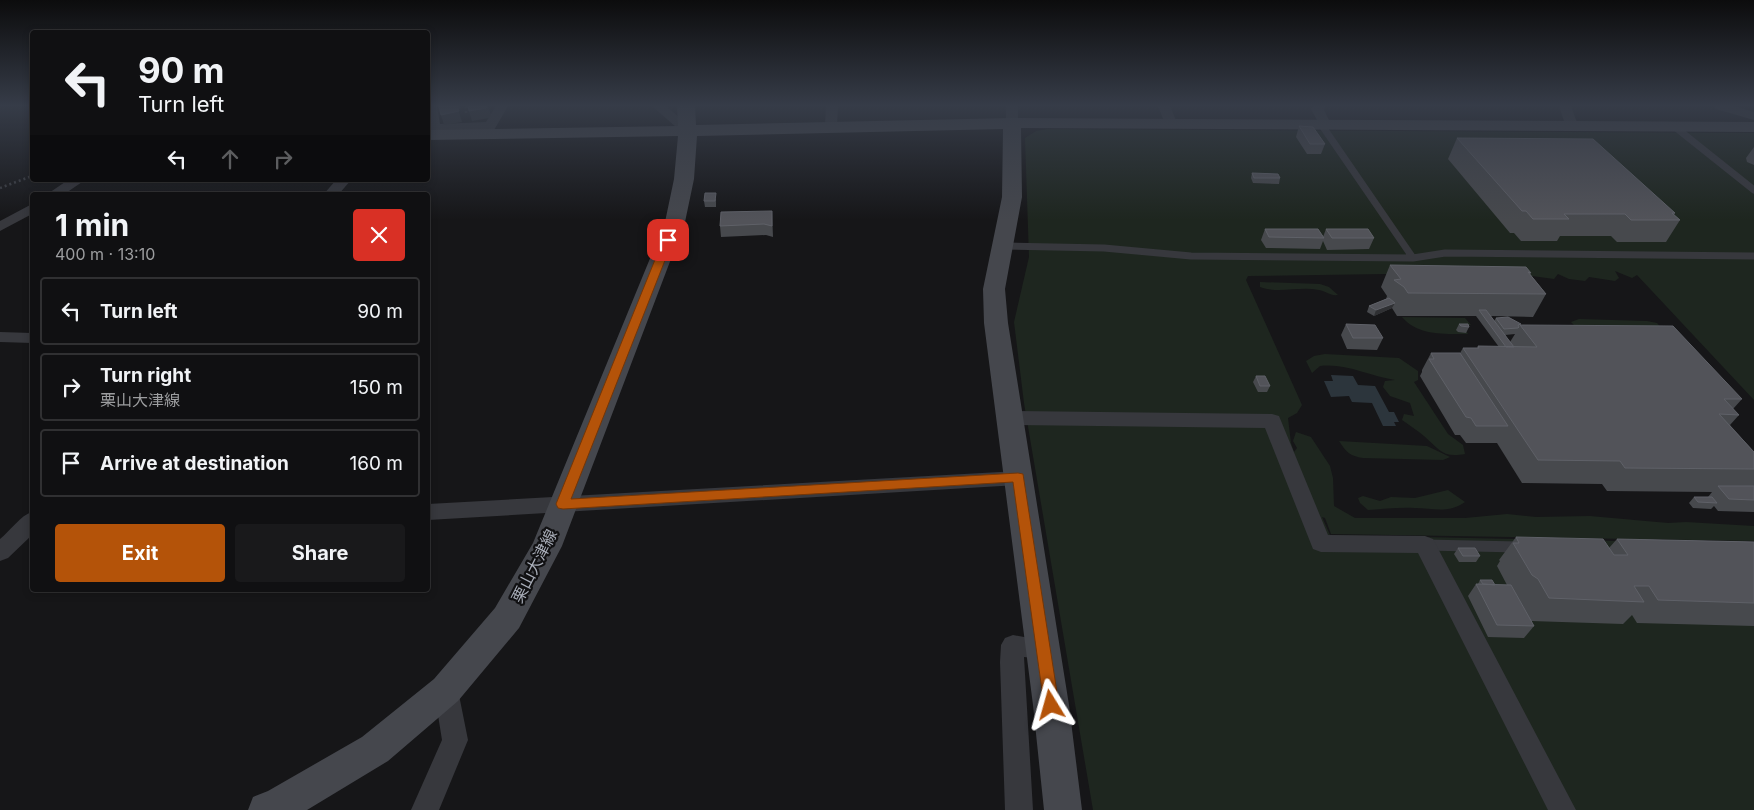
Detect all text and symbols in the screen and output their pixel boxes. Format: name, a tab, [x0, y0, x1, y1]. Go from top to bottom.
text: 90 m	[138, 49, 225, 91]
icon: left	[55, 50, 120, 115]
text: Turn left	[138, 91, 224, 117]
icon: left	[163, 145, 191, 173]
icon: ahead	[216, 145, 244, 173]
icon: right	[269, 145, 297, 173]
text: 1 min	[55, 207, 129, 243]
button: close	[353, 209, 405, 261]
pin	[647, 219, 689, 261]
icon: arrive	[654, 226, 682, 254]
text: 400 m · 13:10	[55, 244, 155, 264]
icon: left	[57, 297, 85, 325]
text: Turn left	[100, 300, 178, 323]
text: 90 m	[357, 300, 403, 323]
text: Turn right	[100, 364, 191, 387]
icon: right	[57, 373, 85, 401]
text: 150 m	[350, 376, 403, 399]
text: 栗山大津線	[100, 390, 180, 410]
icon: arrive	[57, 449, 85, 477]
text: Arrive at destination	[100, 452, 289, 475]
text: 160 m	[350, 452, 403, 475]
button: Exit	[55, 524, 225, 582]
button: Share	[235, 524, 405, 582]
street label: 栗山大津線	[507, 526, 561, 606]
position arrow	[1024, 678, 1076, 730]

